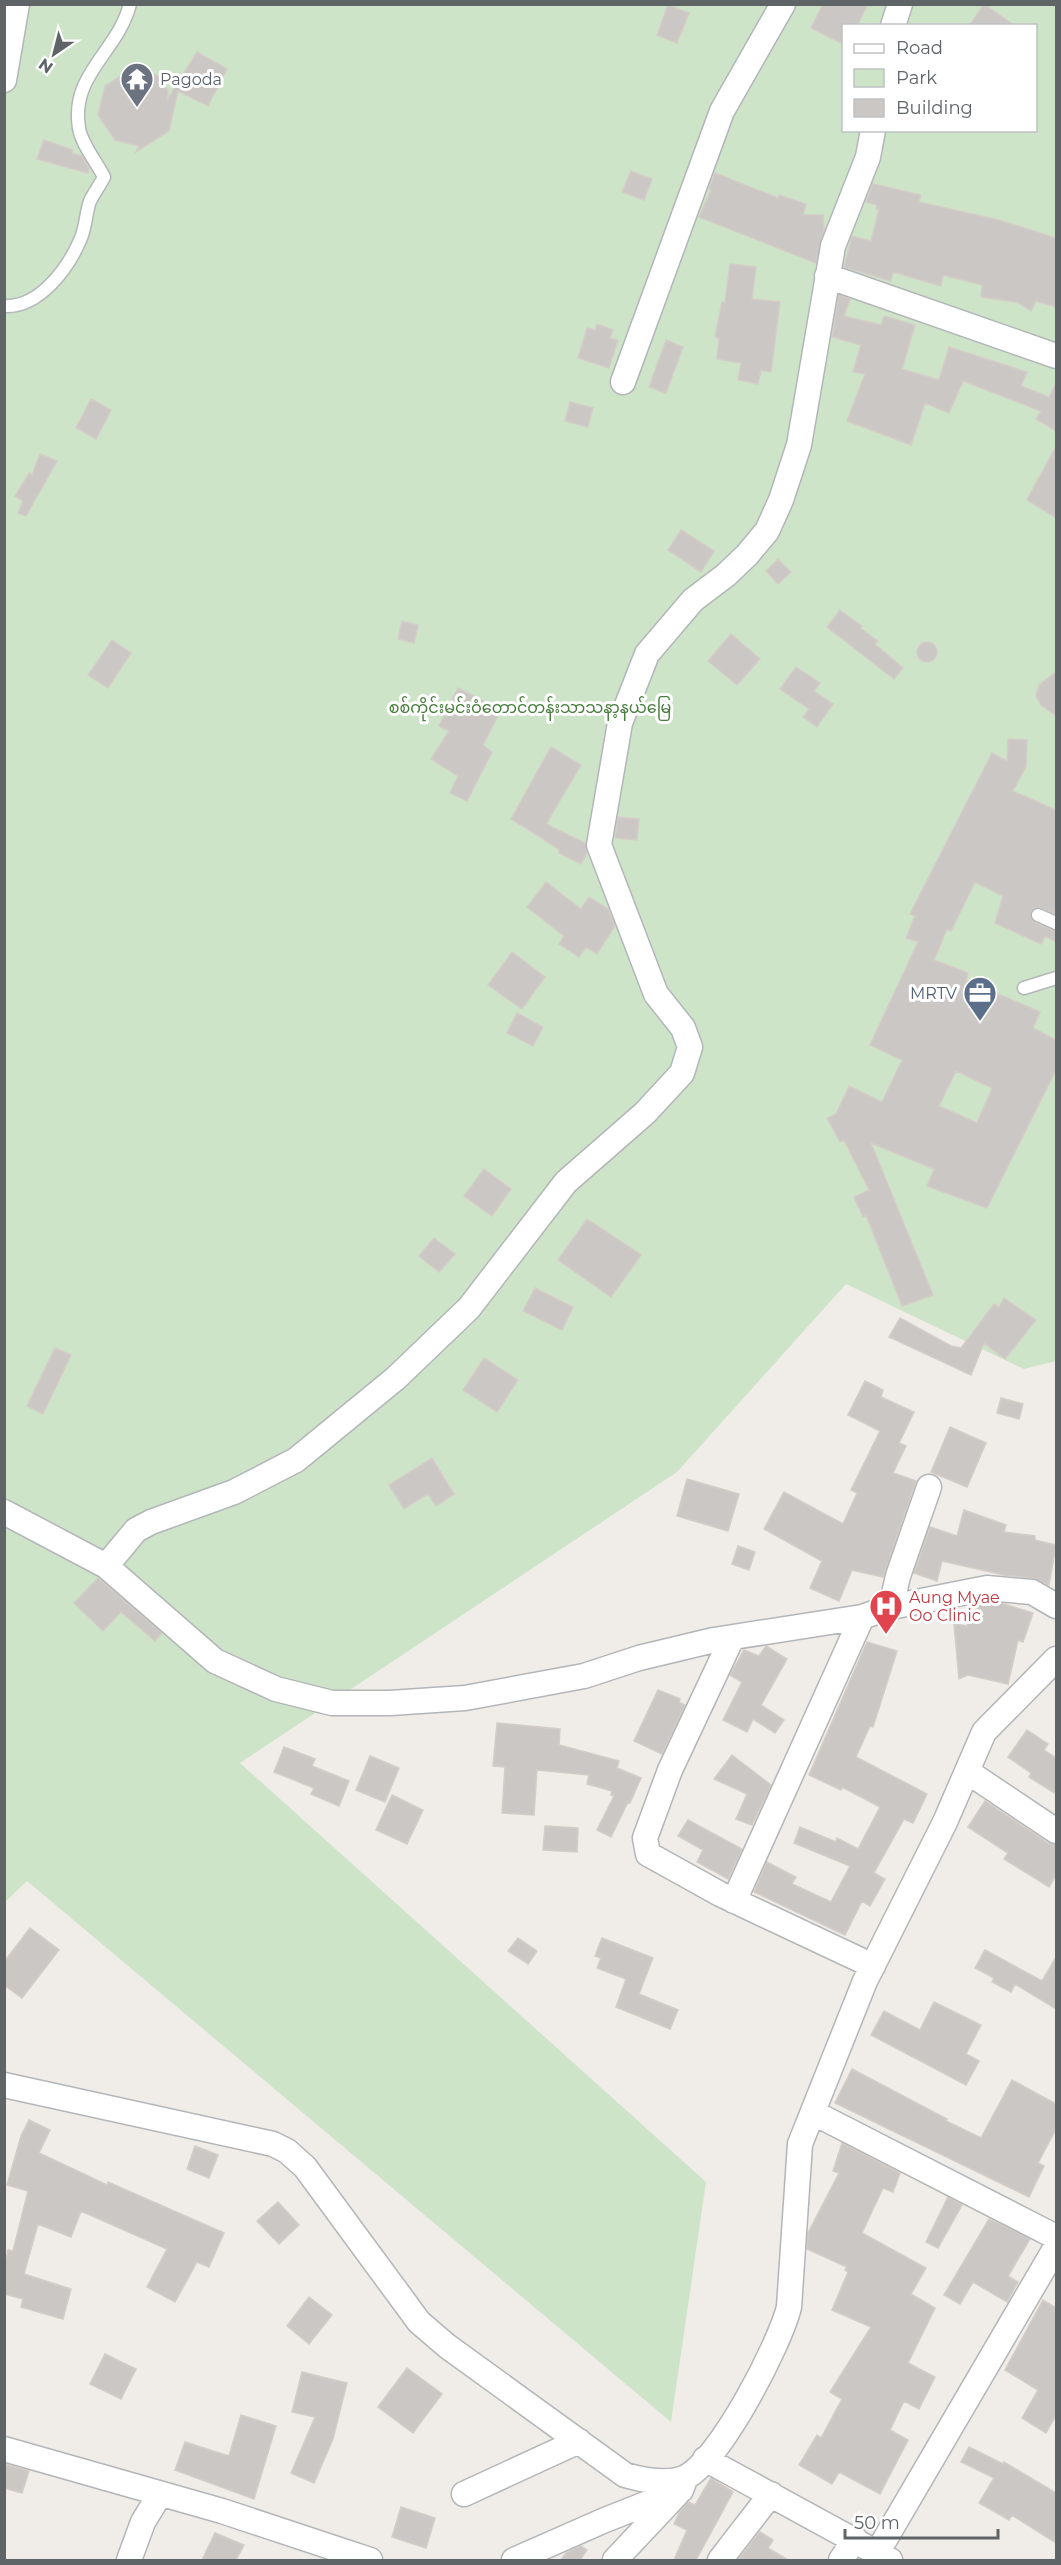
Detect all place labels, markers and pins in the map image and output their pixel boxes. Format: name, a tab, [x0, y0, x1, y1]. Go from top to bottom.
temple icon: Pagoda	[119, 61, 155, 108]
place label: Pagoda	[160, 70, 222, 89]
office icon: MRTV	[962, 975, 998, 1022]
place label: MRTV	[910, 984, 958, 1003]
hospital icon: Aung Myae Oo Clinic	[868, 1588, 904, 1635]
place label: Aung Myae Oo Clinic	[909, 1588, 1000, 1625]

